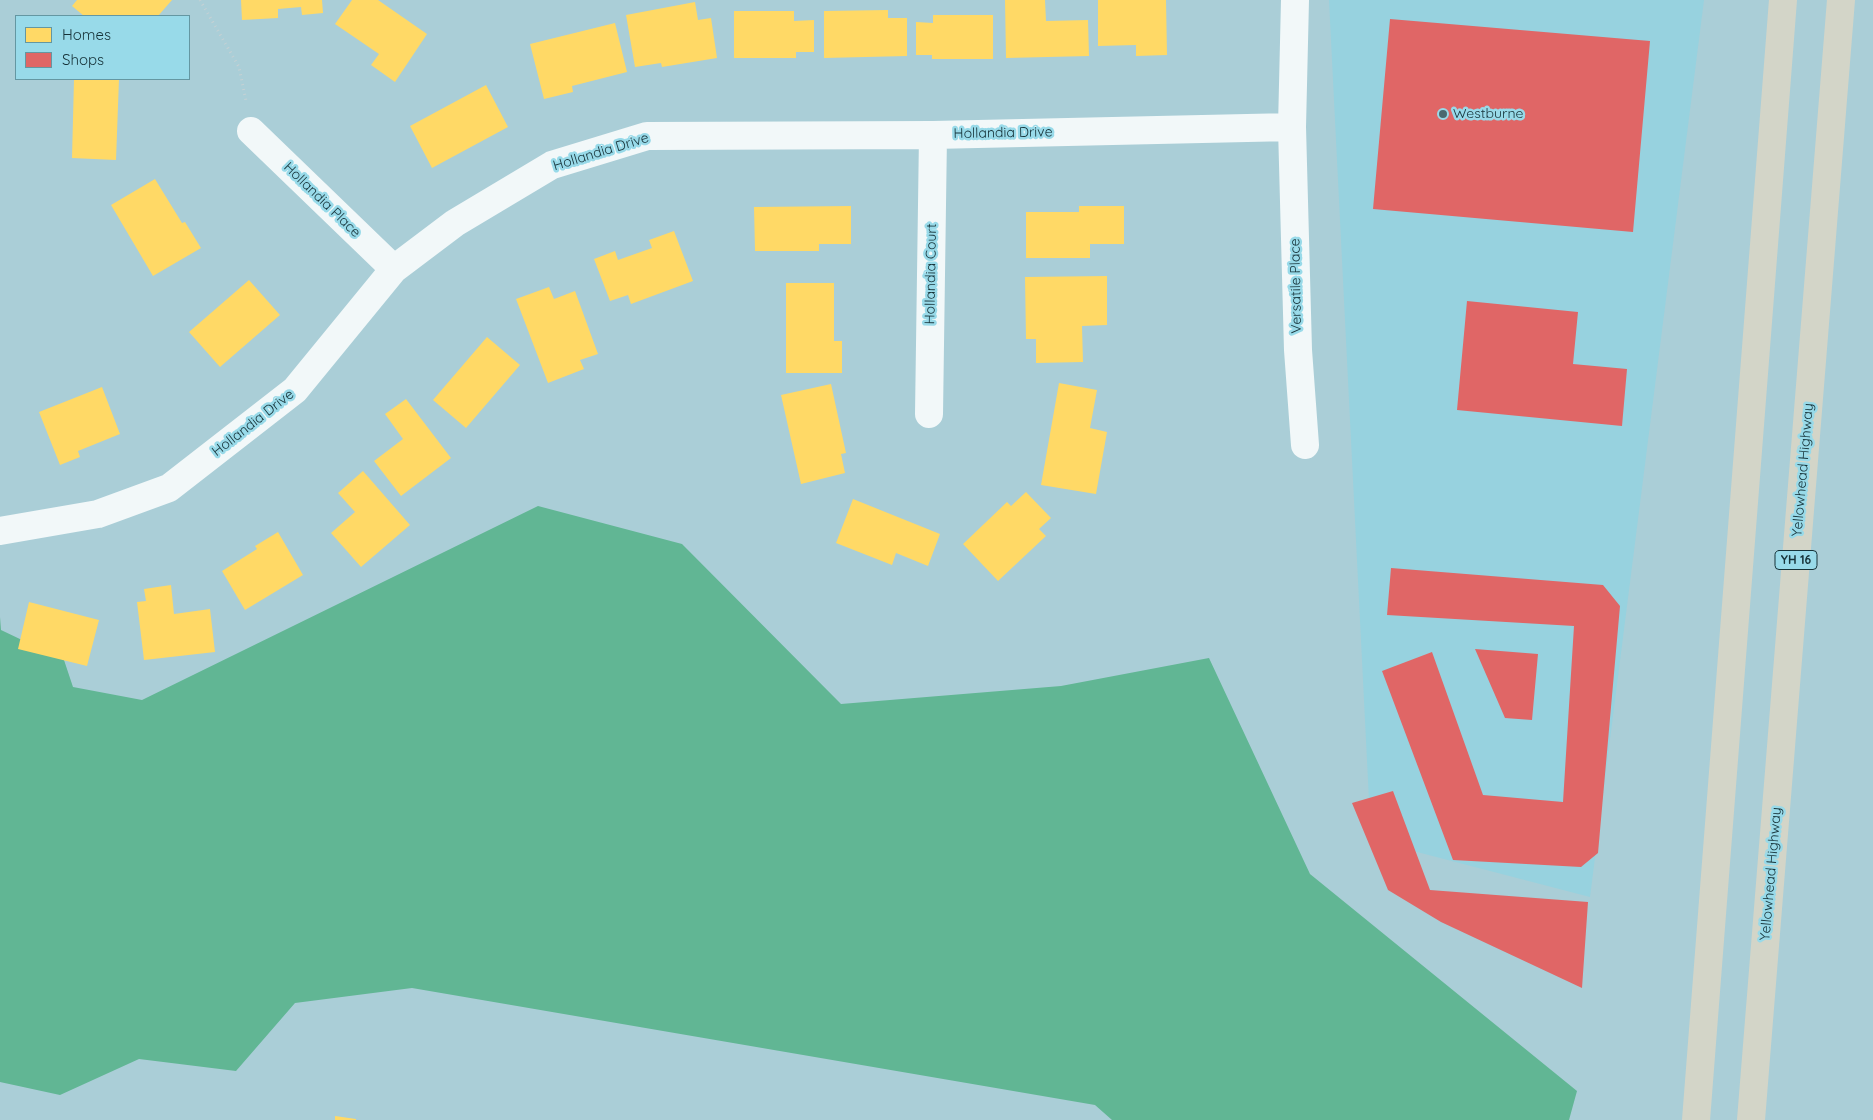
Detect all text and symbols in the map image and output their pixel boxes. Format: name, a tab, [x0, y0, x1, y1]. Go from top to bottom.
legend	[15, 15, 190, 80]
text: Homes	[62, 25, 111, 44]
text: Shops	[62, 50, 104, 69]
place label: Westburne	[1453, 106, 1523, 122]
marker: Westburne	[1437, 108, 1449, 120]
street label: Hollandia Drive	[953, 124, 1053, 142]
street label: Hollandia Drive	[551, 129, 651, 175]
street label: Hollandia Place	[280, 159, 364, 241]
street label: Hollandia Court	[922, 223, 940, 325]
street label: Versatile Place	[1287, 238, 1305, 334]
street label: Hollandia Drive	[209, 386, 297, 460]
street label: Yellowhead Highway	[1789, 403, 1817, 537]
road number: YH 16	[1775, 550, 1817, 570]
street label: Yellowhead Highway	[1757, 807, 1785, 941]

